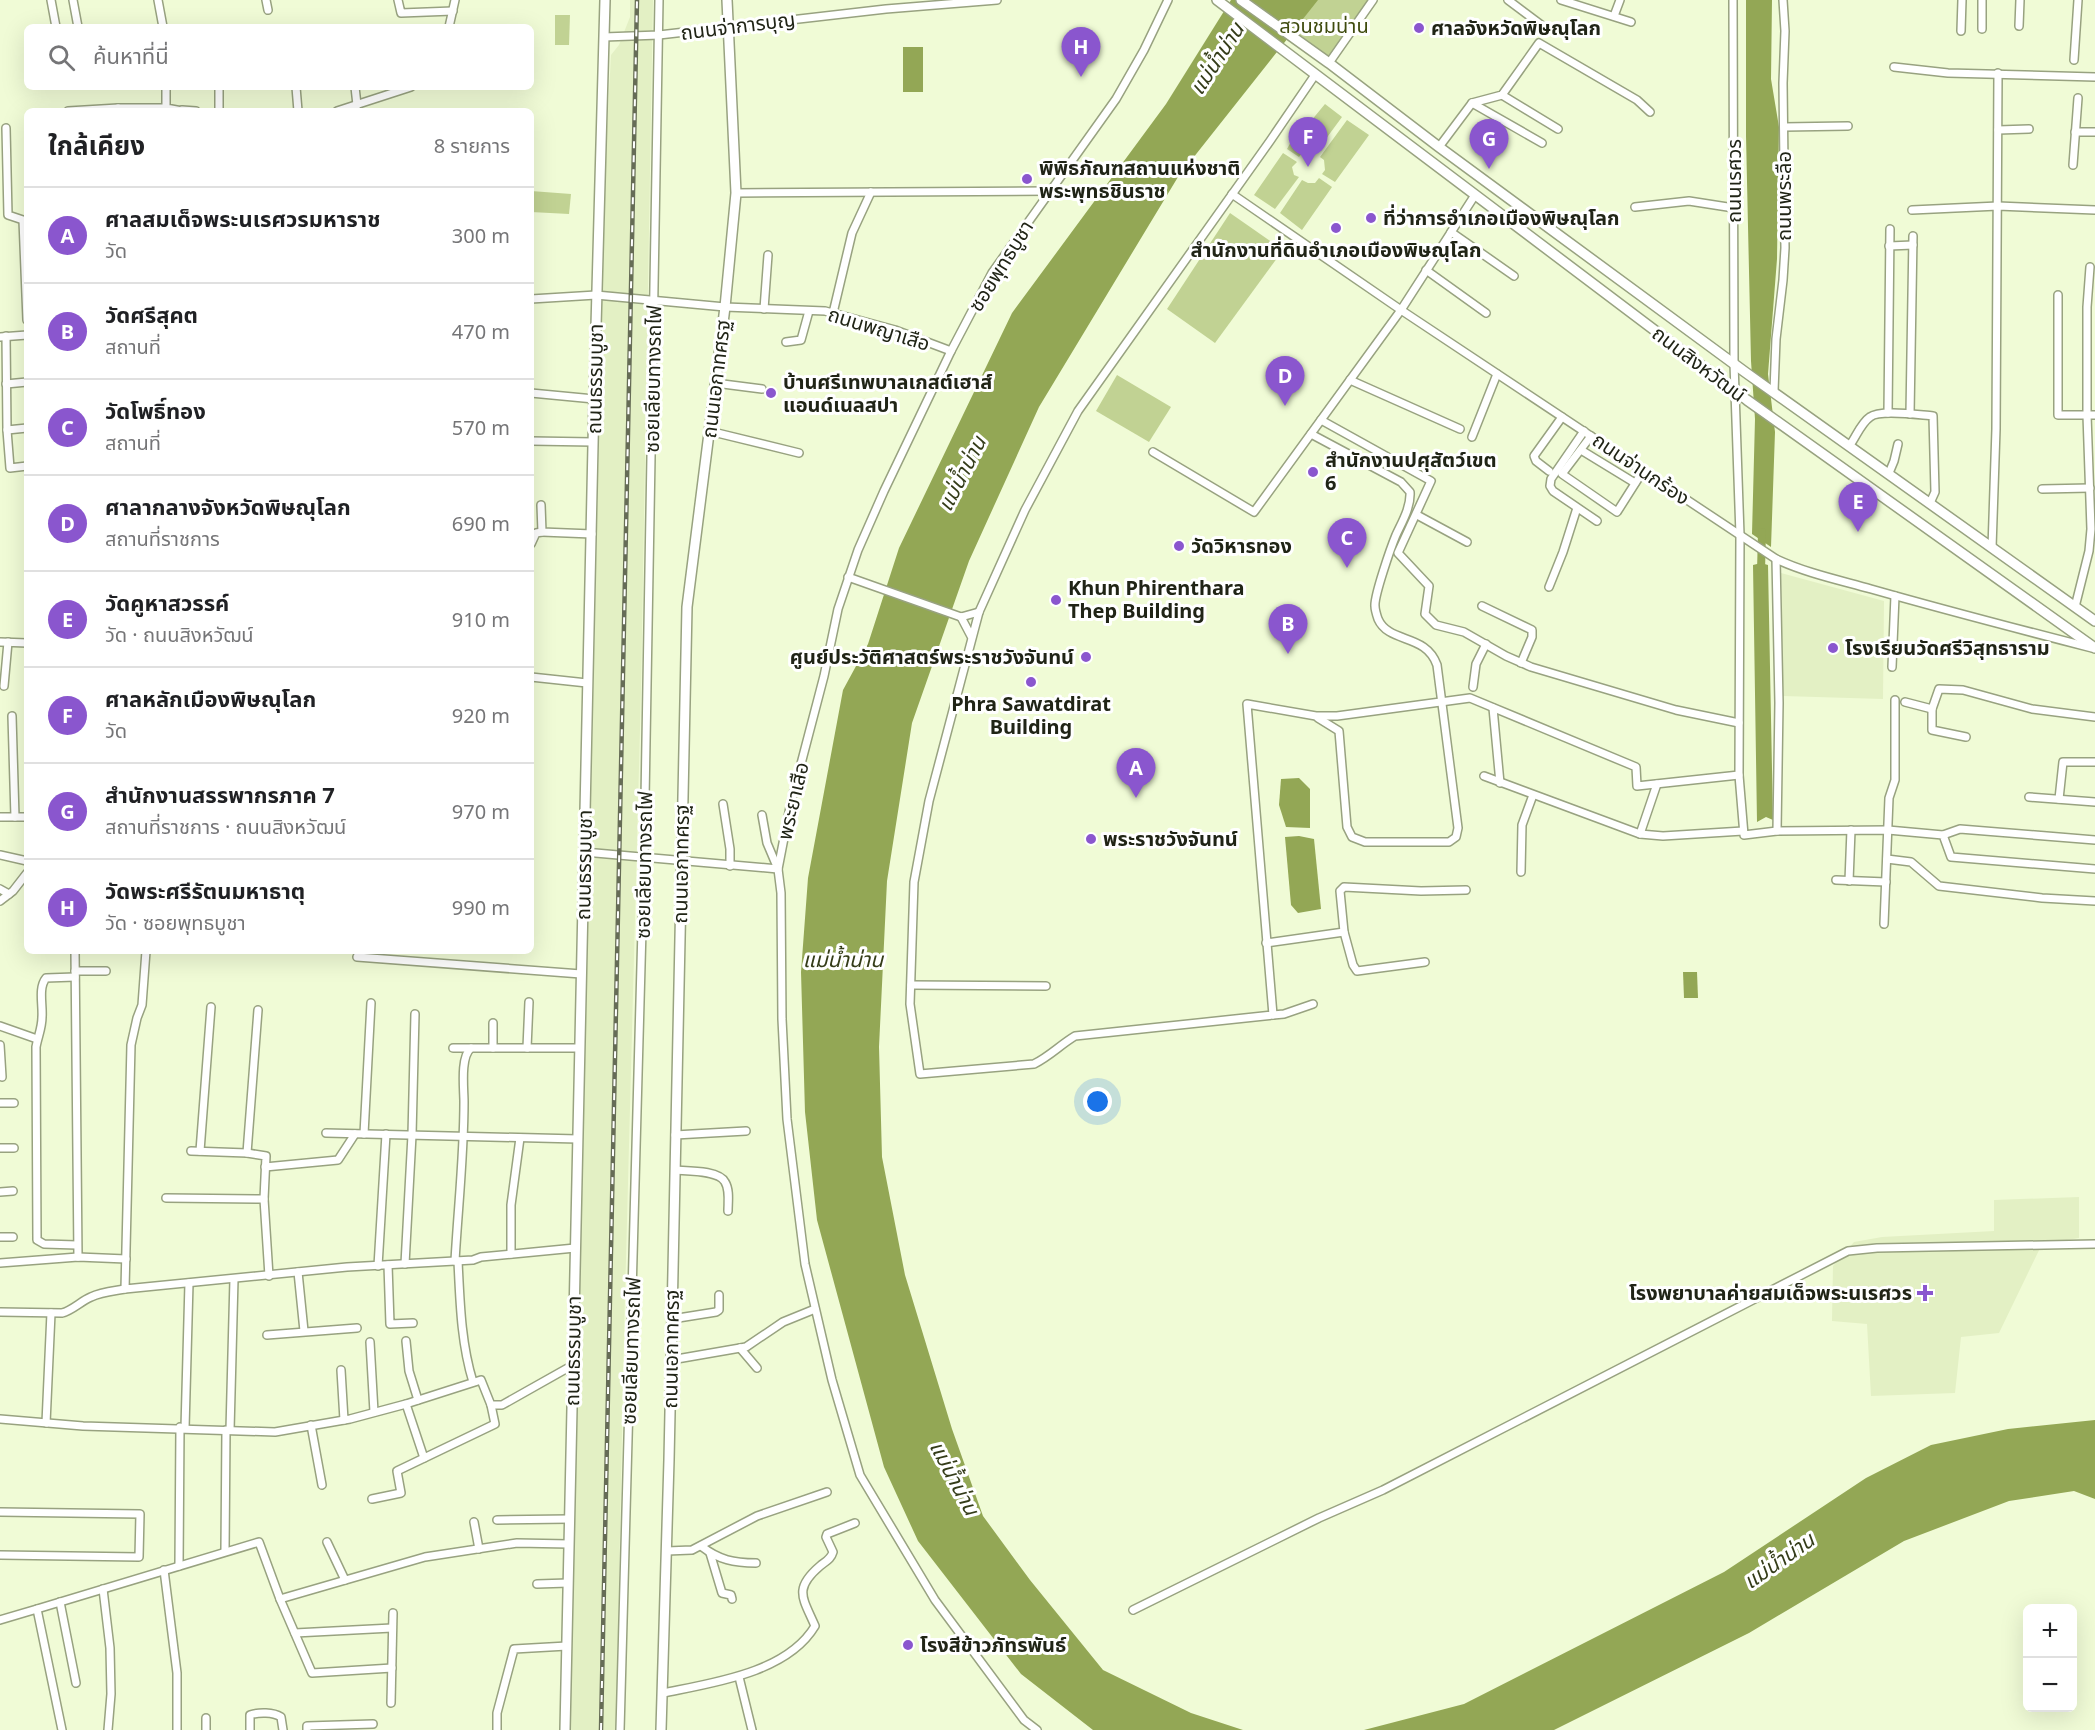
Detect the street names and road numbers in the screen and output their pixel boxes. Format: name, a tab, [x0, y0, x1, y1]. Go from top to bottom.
street label: ถนนจ่าการบุญ	[679, 5, 797, 46]
street label: ถนนเรศวร	[1720, 139, 1747, 223]
street label: ถนนพระลือ	[1770, 151, 1797, 241]
street label: ซอยพุทธบูชา	[962, 215, 1039, 316]
street label: ถนนพญาเสือ	[825, 300, 933, 357]
street label: ซอยเลียบทางรถไฟ	[638, 305, 667, 453]
street label: ถนนเอกาทศรฐ	[695, 318, 736, 440]
street label: ถนนสิงหวัฒน์	[1647, 320, 1752, 408]
street label: ถนนธรรมบูชา	[580, 324, 609, 434]
street label: ถนนจ่านกร้อง	[1587, 426, 1695, 511]
street label: พระยาเสือ	[770, 759, 815, 842]
street label: ซอยเลียบทางรถไฟ	[629, 791, 658, 939]
street label: ถนนเอกาทศรฐ	[666, 804, 695, 924]
street label: ถนนธรรมบูชา	[569, 810, 598, 920]
street label: ซอยเลียบทางรถไฟ	[614, 1276, 647, 1425]
street label: ถนนเอกาทศรฐ	[656, 1289, 685, 1409]
street label: ถนนธรรมบูชา	[558, 1296, 587, 1406]

